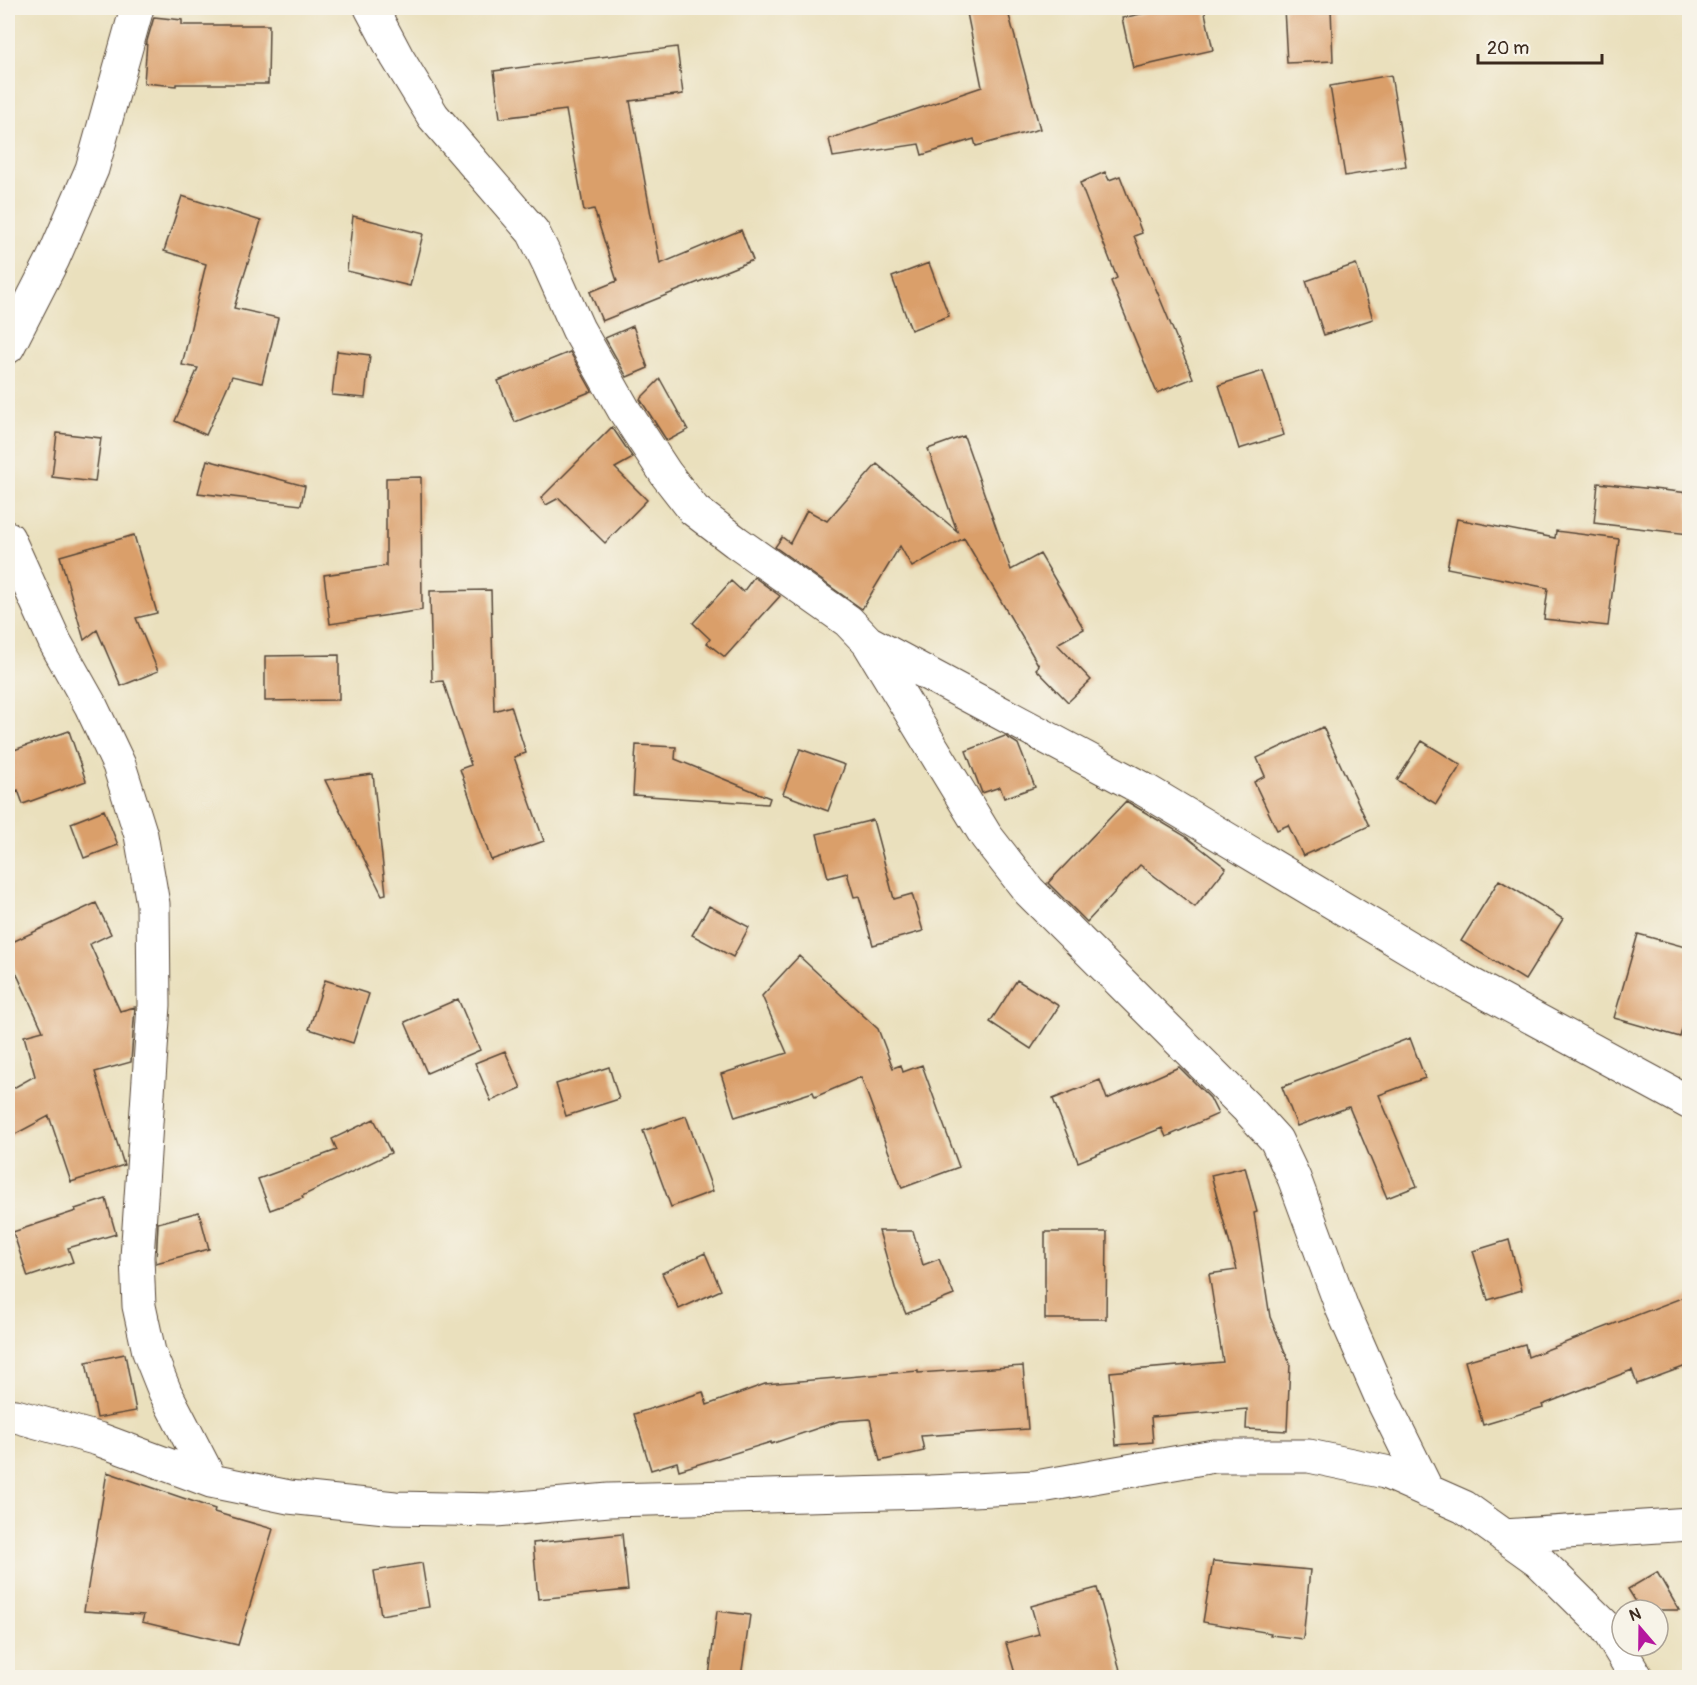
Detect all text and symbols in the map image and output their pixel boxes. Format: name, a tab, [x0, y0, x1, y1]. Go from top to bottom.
scale bar	[1478, 27, 1602, 65]
text: 20 m	[1487, 37, 1529, 60]
north arrow	[1610, 1598, 1670, 1658]
text: N	[1627, 1604, 1644, 1626]

